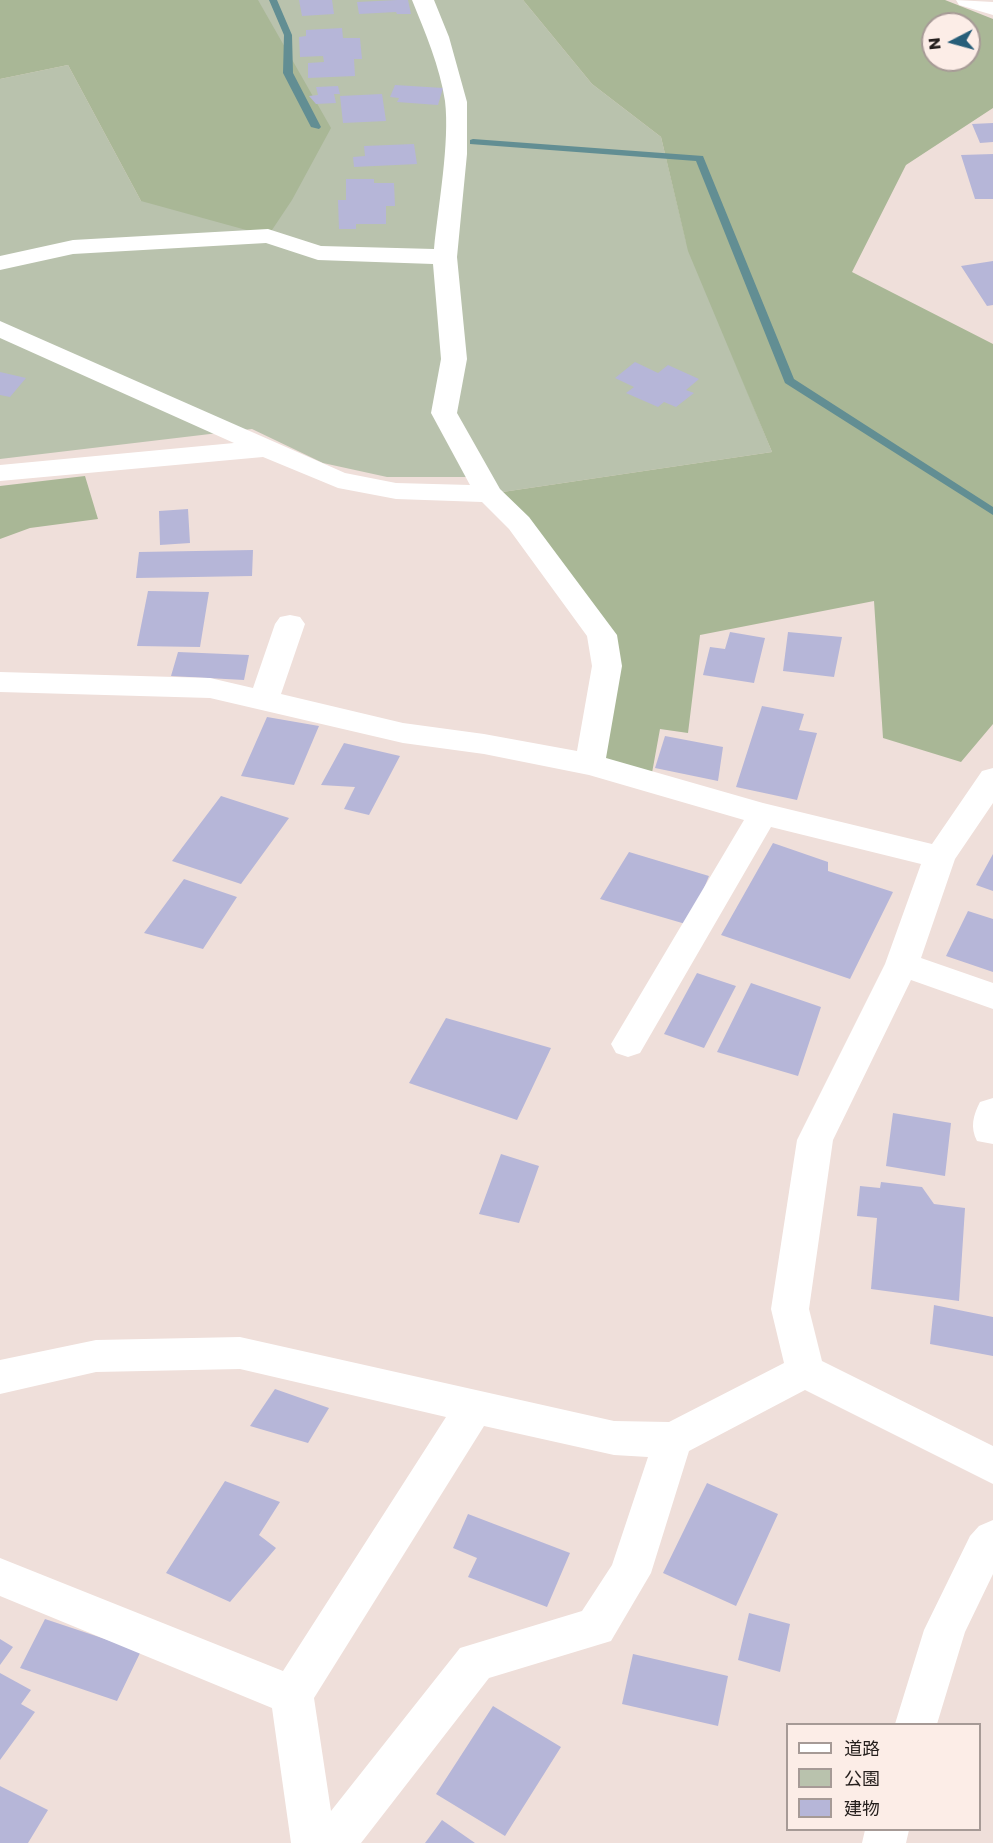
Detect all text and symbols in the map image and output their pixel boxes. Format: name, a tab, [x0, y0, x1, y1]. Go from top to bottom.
north arrow	[921, 12, 981, 72]
text: N	[923, 37, 947, 51]
legend	[786, 1723, 981, 1831]
text: 道路	[844, 1736, 880, 1761]
text: 公園	[844, 1766, 880, 1791]
text: 建物	[844, 1796, 880, 1821]

